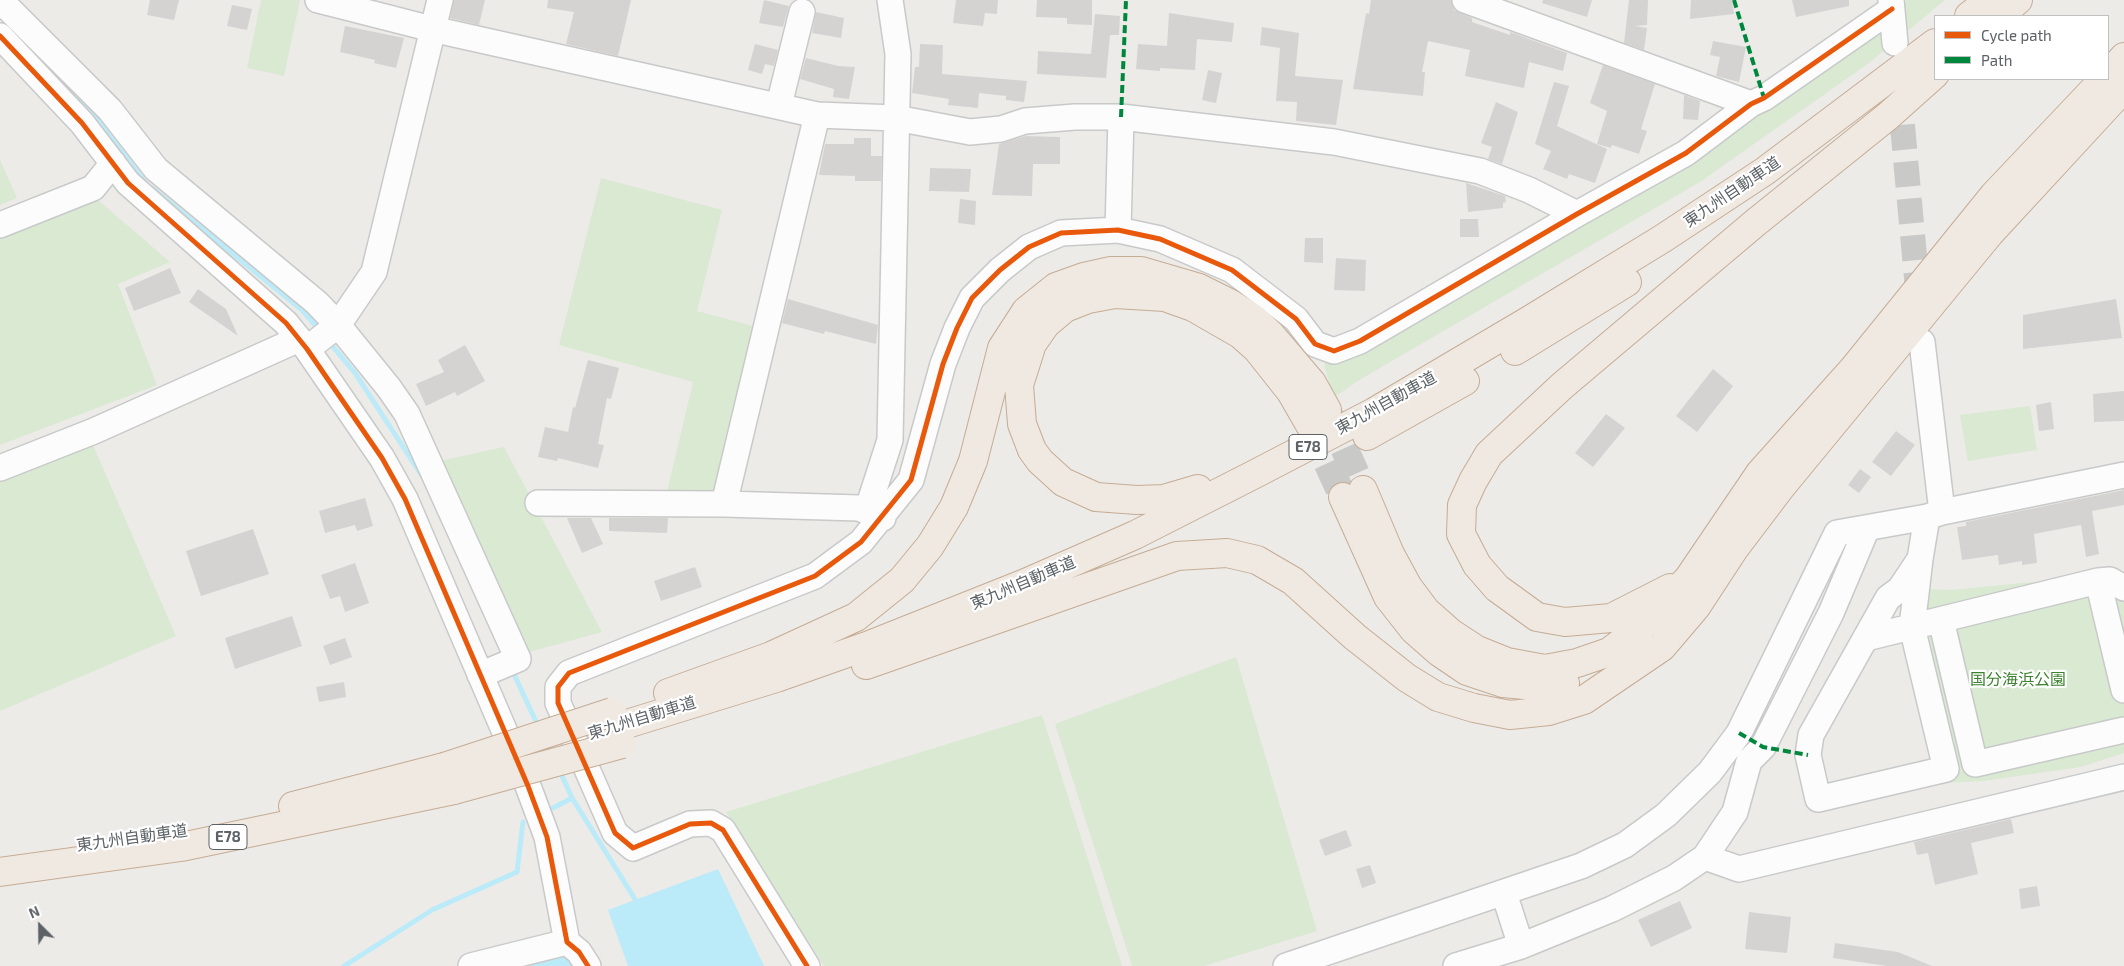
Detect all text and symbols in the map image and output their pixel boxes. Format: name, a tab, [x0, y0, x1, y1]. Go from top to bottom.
legend	[1934, 15, 2109, 80]
text: Cycle path	[1981, 26, 2052, 44]
text: Path	[1981, 51, 2012, 69]
street label: 東九州自動車道	[1680, 153, 1784, 231]
street label: 東九州自動車道	[1332, 367, 1440, 439]
road number: E78	[1289, 434, 1327, 460]
street label: 東九州自動車道	[968, 552, 1078, 614]
park label: 国分海浜公園	[1970, 670, 2066, 690]
street label: 東九州自動車道	[586, 692, 698, 744]
street label: 東九州自動車道	[75, 821, 189, 855]
road number: E78	[209, 824, 247, 850]
north arrow	[15, 901, 65, 951]
text: N	[26, 902, 42, 922]

